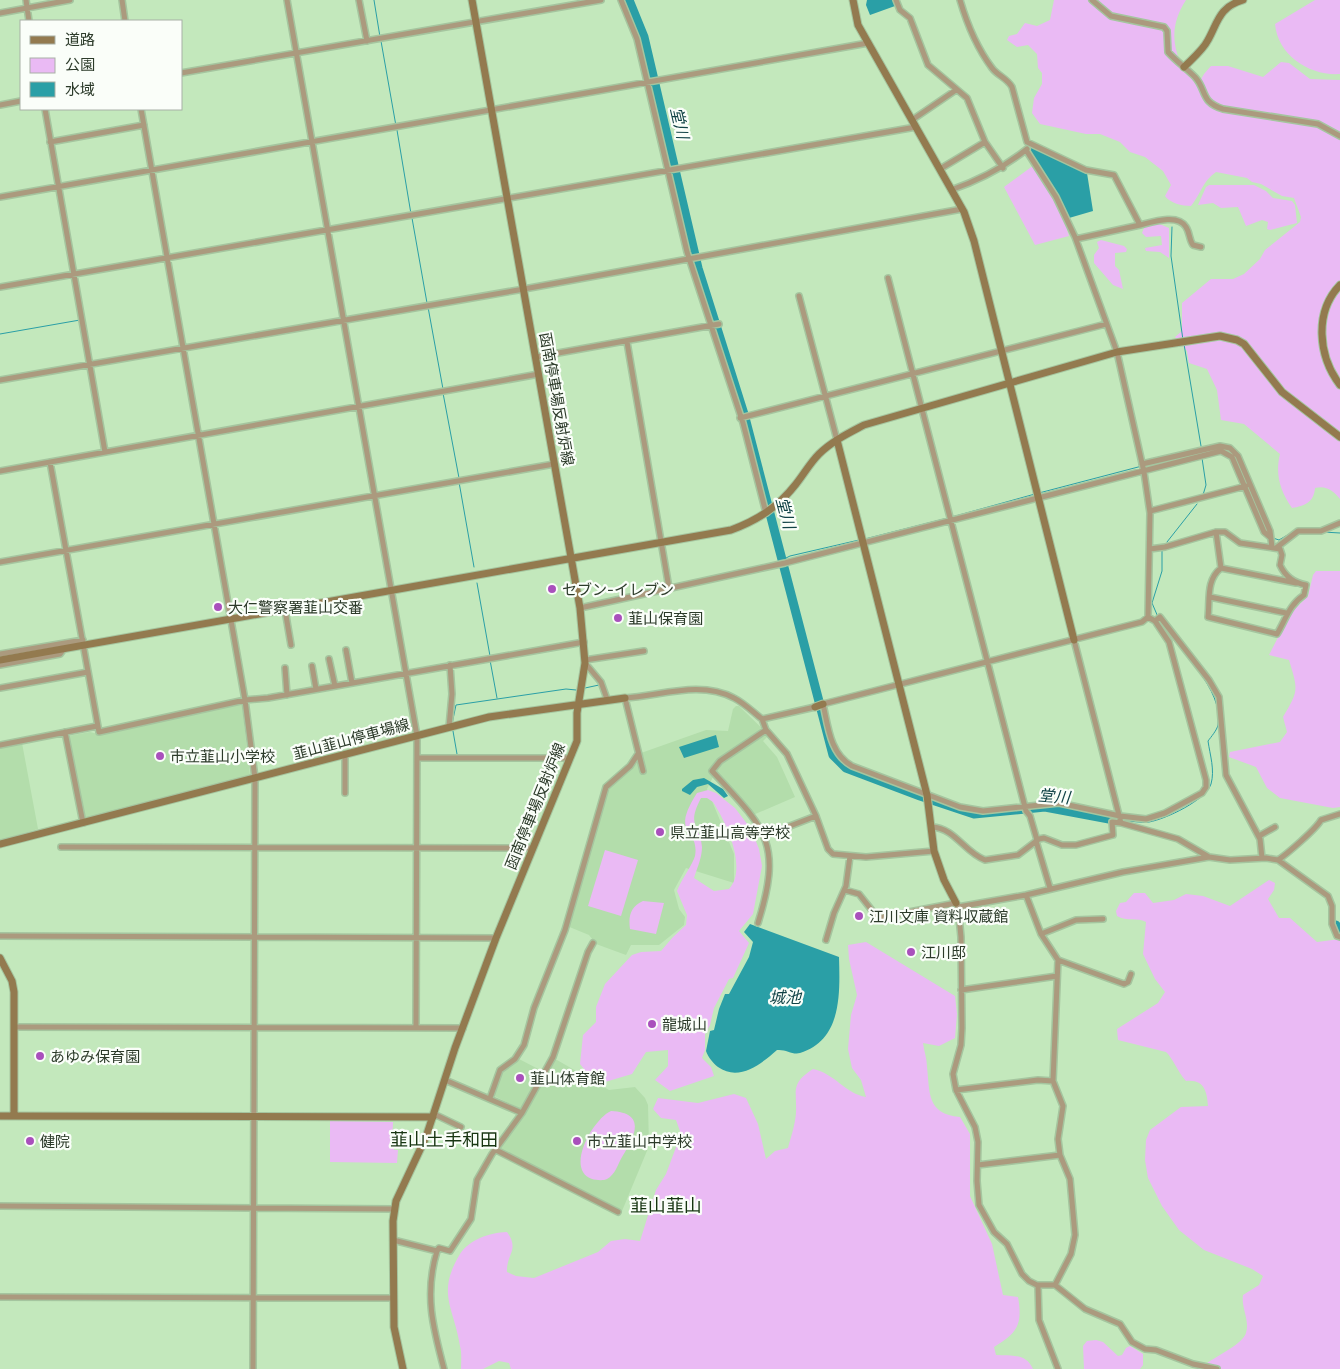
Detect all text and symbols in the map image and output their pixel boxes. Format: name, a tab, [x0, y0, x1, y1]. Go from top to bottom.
legend	[20, 20, 182, 110]
text: 道路	[65, 30, 95, 49]
text: 公園	[65, 55, 95, 74]
text: 水域	[65, 80, 95, 99]
water label: 堂川	[667, 105, 694, 143]
street label: 函南停車場反射炉線	[536, 331, 578, 467]
water label: 堂川	[772, 495, 800, 533]
place label: セブン-イレブン	[562, 580, 674, 599]
marker: セブン-イレブン	[546, 583, 558, 595]
place label: 大仁警察署韮山交番	[228, 598, 363, 617]
marker: 大仁警察署韮山交番	[212, 601, 224, 613]
place label: 韮山保育園	[628, 609, 703, 628]
marker: 韮山保育園	[612, 612, 624, 624]
street label: 韮山韮山停車場線	[291, 714, 411, 764]
street label: 函南停車場反射炉線	[501, 740, 569, 872]
place label: 市立韮山小学校	[170, 747, 275, 766]
marker: 市立韮山小学校	[154, 750, 166, 762]
water label: 堂川	[1037, 785, 1073, 808]
place label: 県立韮山高等学校	[670, 823, 790, 842]
marker: 県立韮山高等学校	[654, 826, 666, 838]
place label: 江川文庫 資料収蔵館	[869, 907, 1008, 926]
marker: 江川文庫 資料収蔵館	[853, 910, 865, 922]
place label: 江川邸	[921, 943, 966, 962]
marker: 江川邸	[905, 946, 917, 958]
water label: 城池	[769, 987, 803, 1007]
place label: 龍城山	[662, 1015, 707, 1034]
marker: 龍城山	[646, 1018, 658, 1030]
place label: あゆみ保育園	[50, 1047, 140, 1066]
marker: あゆみ保育園	[34, 1050, 46, 1062]
place label: 韮山体育館	[530, 1069, 605, 1088]
marker: 韮山体育館	[514, 1072, 526, 1084]
district label: 韮山土手和田	[390, 1129, 498, 1150]
place label: 健院	[40, 1132, 70, 1151]
place label: 市立韮山中学校	[587, 1132, 692, 1151]
marker: 健院	[24, 1135, 36, 1147]
marker: 市立韮山中学校	[571, 1135, 583, 1147]
district label: 韮山韮山	[630, 1195, 702, 1216]

